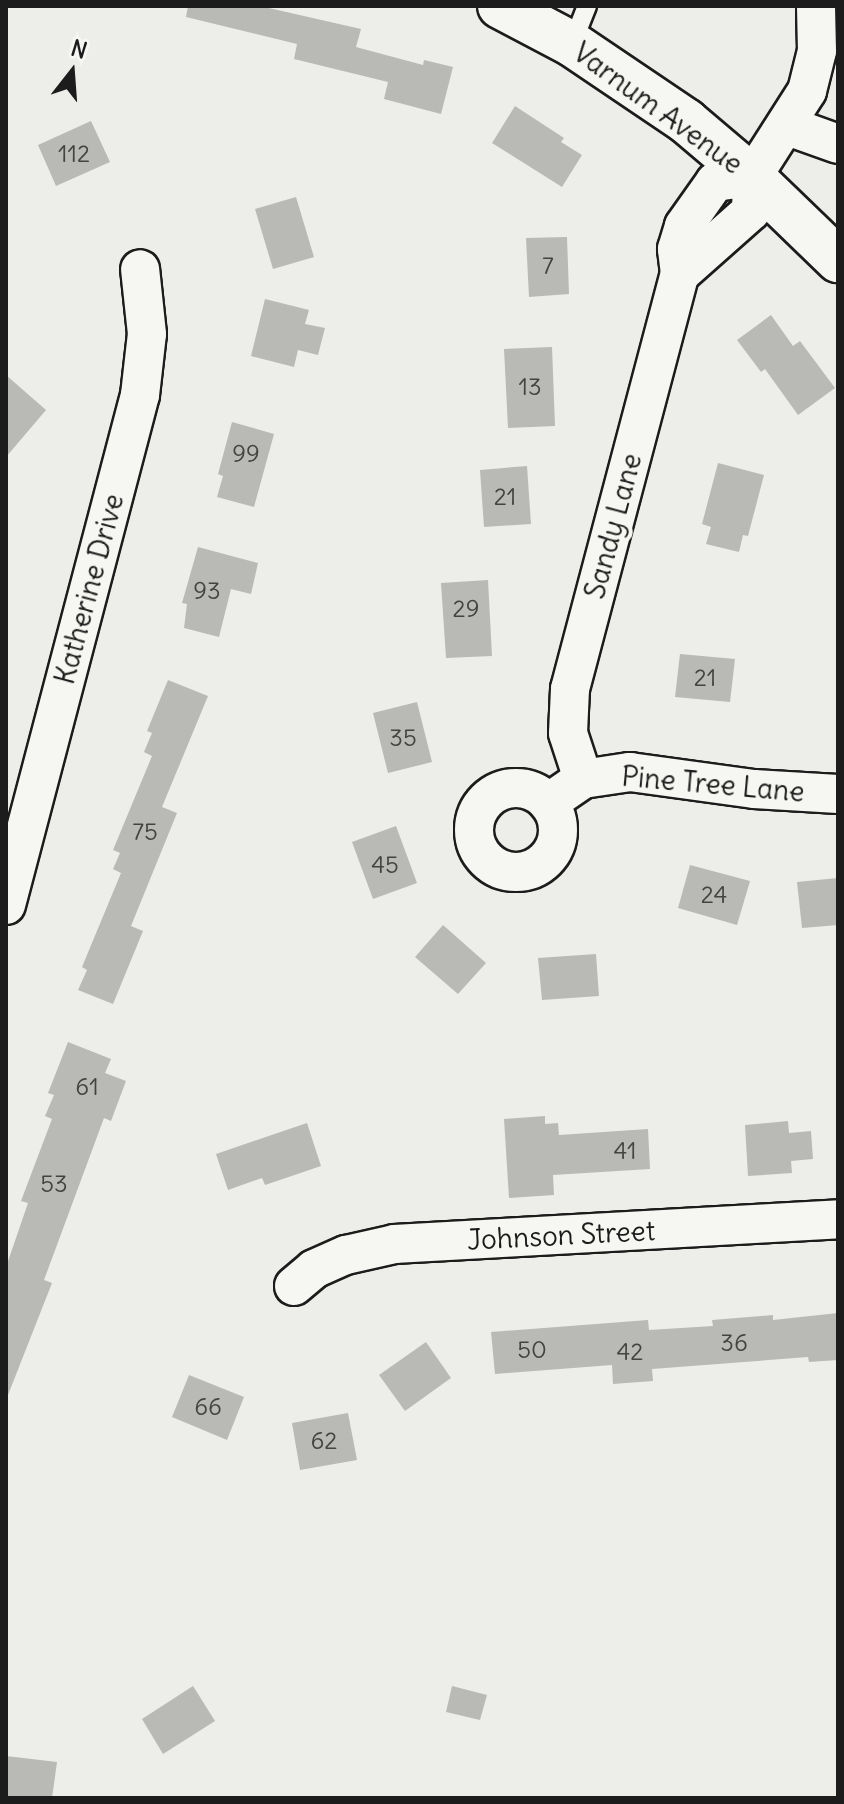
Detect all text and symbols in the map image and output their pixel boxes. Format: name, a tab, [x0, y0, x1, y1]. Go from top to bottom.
north arrow	[32, 32, 112, 112]
text: N	[68, 33, 90, 65]
street label: Varnum Avenue	[567, 35, 749, 181]
house number: 112	[58, 140, 90, 168]
house number: 7	[542, 252, 554, 280]
house number: 13	[518, 373, 542, 401]
house number: 99	[232, 440, 260, 468]
street label: Sandy Lane	[577, 450, 649, 602]
house number: 21	[494, 483, 516, 511]
street label: Katherine Drive	[47, 490, 131, 688]
house number: 93	[193, 577, 221, 605]
house number: 29	[453, 595, 479, 623]
house number: 21	[694, 664, 716, 692]
house number: 35	[389, 724, 417, 752]
street label: Pine Tree Lane	[620, 759, 806, 809]
house number: 75	[132, 818, 158, 846]
house number: 45	[371, 851, 399, 879]
house number: 24	[701, 881, 727, 909]
house number: 61	[75, 1073, 99, 1101]
house number: 41	[613, 1137, 637, 1165]
house number: 53	[40, 1170, 68, 1198]
street label: Johnson Street	[466, 1213, 656, 1257]
house number: 36	[720, 1329, 748, 1357]
house number: 50	[517, 1336, 547, 1364]
house number: 42	[616, 1338, 644, 1366]
house number: 66	[194, 1393, 222, 1421]
house number: 62	[311, 1427, 337, 1455]

